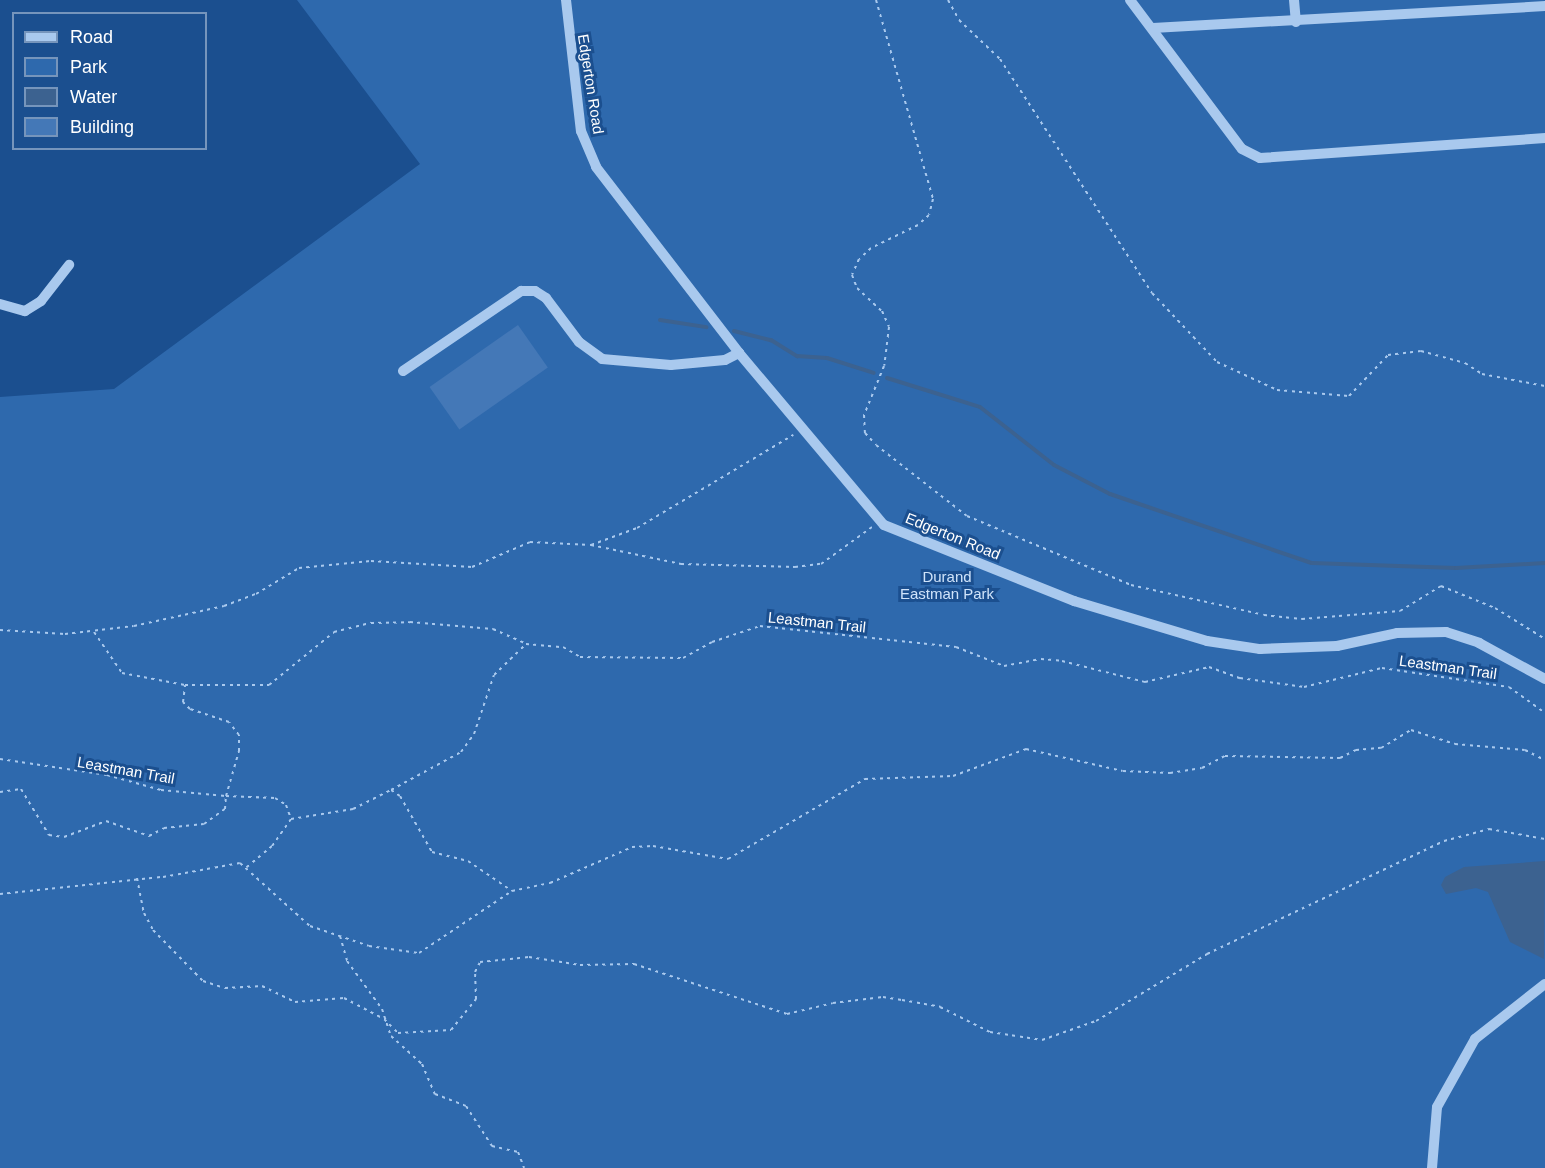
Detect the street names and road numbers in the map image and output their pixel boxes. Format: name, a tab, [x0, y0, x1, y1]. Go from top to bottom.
street label: Edgerton Road	[574, 33, 608, 135]
street label: Edgerton Road	[903, 509, 1003, 563]
street label: Leastman Trail	[767, 608, 867, 636]
street label: Leastman Trail	[1398, 651, 1498, 683]
street label: Leastman Trail	[76, 753, 176, 787]

